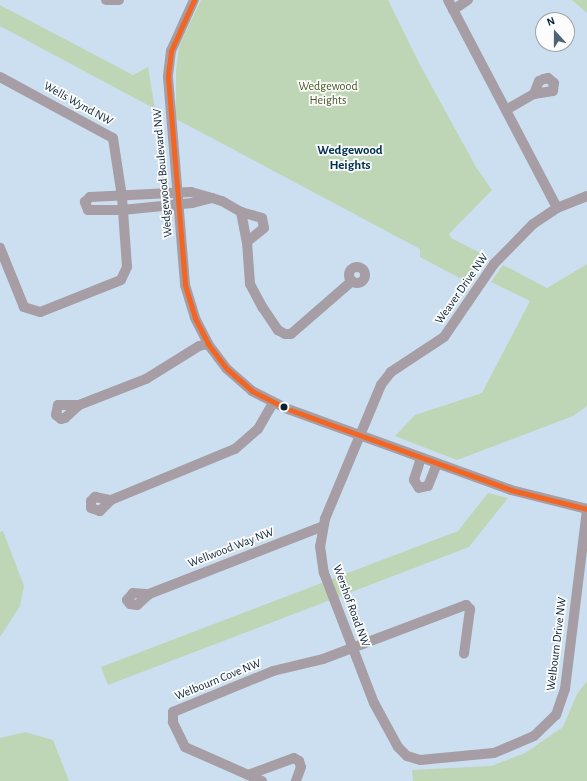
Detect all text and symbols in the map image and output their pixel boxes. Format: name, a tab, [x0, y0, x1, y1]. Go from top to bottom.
north arrow	[535, 12, 575, 52]
text: N	[545, 15, 556, 28]
street label: Wells Wynd NW	[41, 79, 115, 129]
park label: Wedgewood Heights	[298, 80, 358, 108]
street label: Wedgewood Boulevard NW	[150, 108, 176, 238]
district label: Wedgewood Heights	[317, 144, 383, 175]
street label: Weaver Drive NW	[432, 251, 492, 327]
unlabelled marker	[279, 402, 289, 412]
street label: Wellwood Way NW	[186, 525, 276, 571]
street label: Wershof Road NW	[330, 563, 372, 649]
street label: Welbourn Drive NW	[544, 596, 570, 692]
street label: Welbourn Cove NW	[173, 656, 263, 704]

